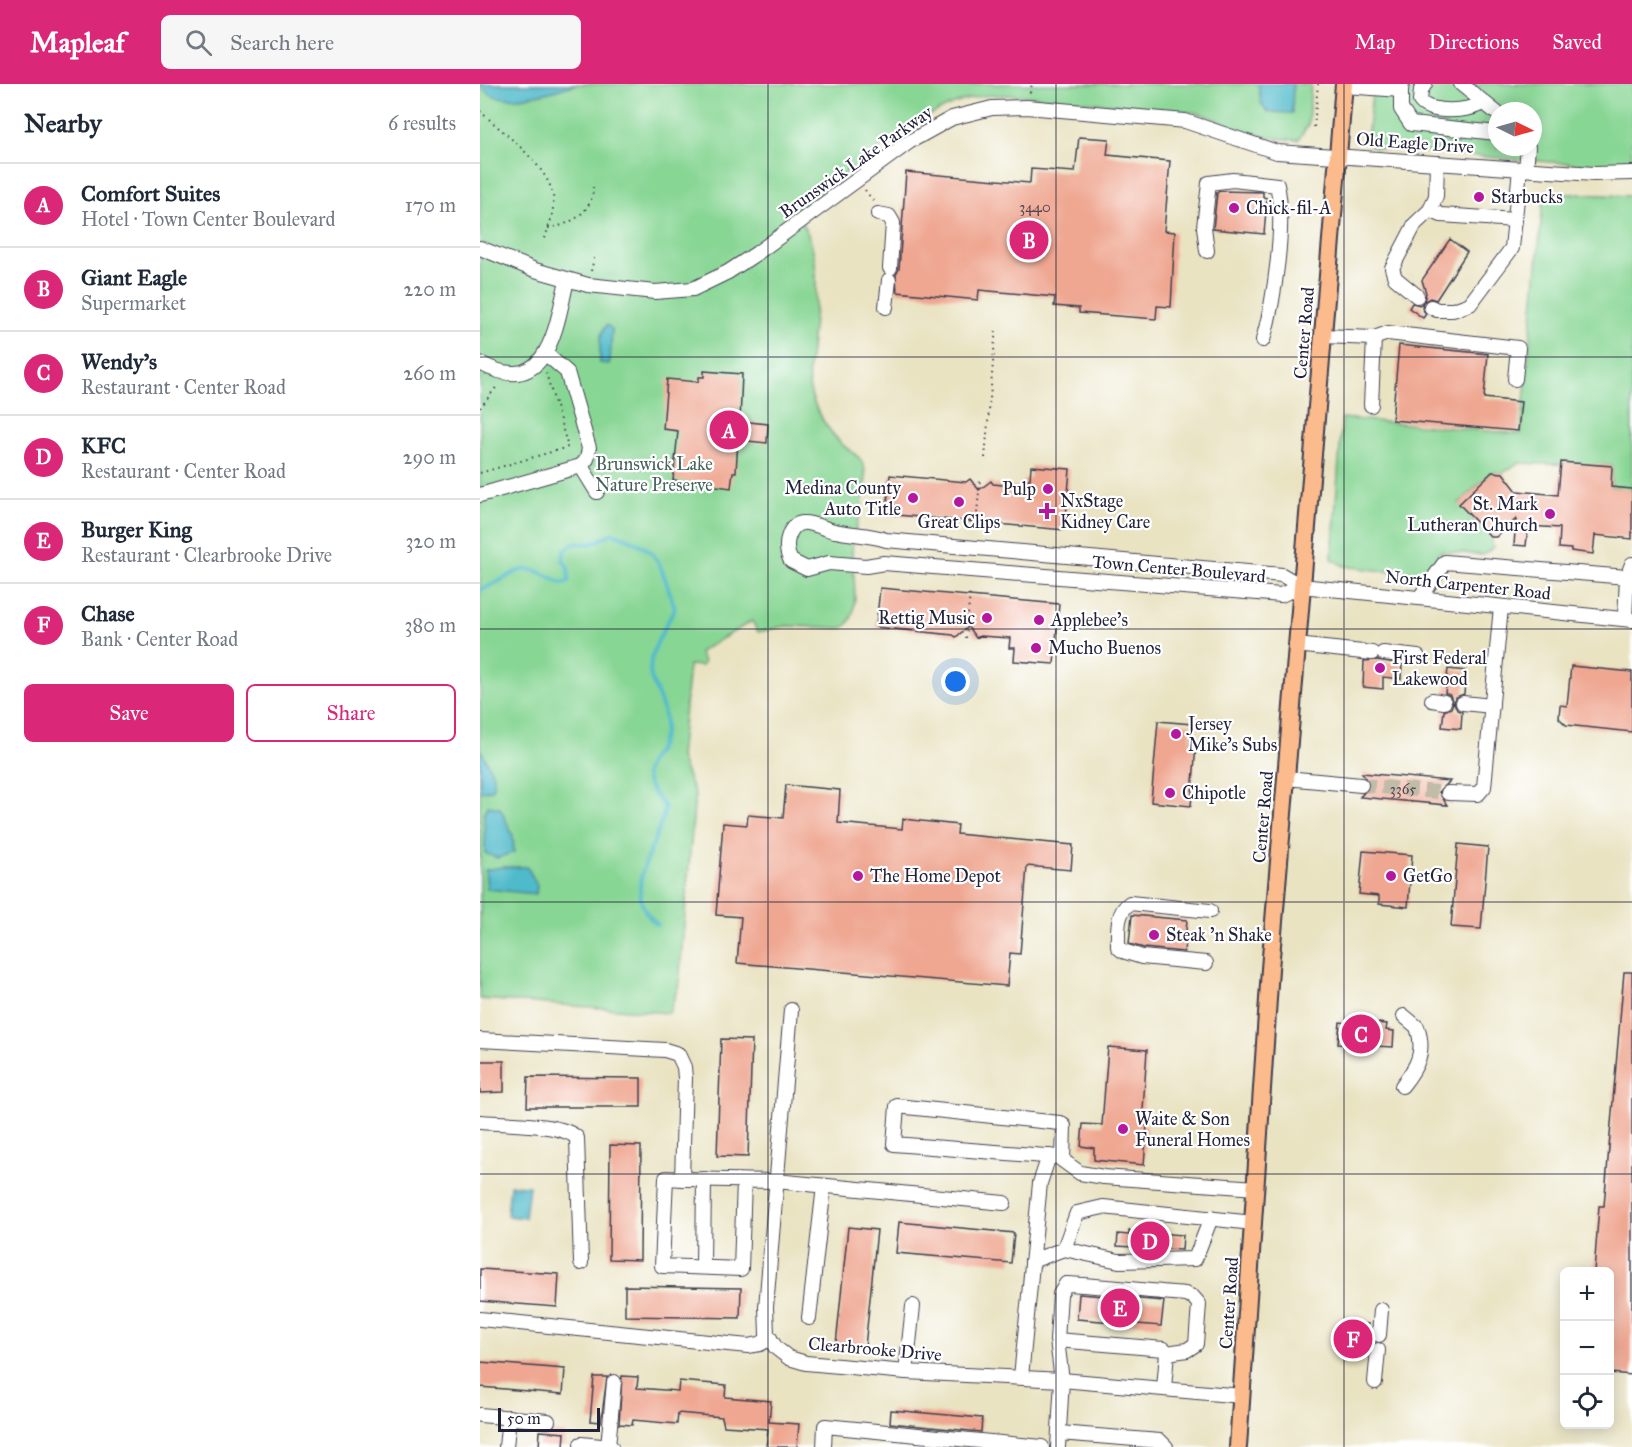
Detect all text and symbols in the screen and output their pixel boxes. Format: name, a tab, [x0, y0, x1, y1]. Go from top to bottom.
search box	[161, 15, 581, 69]
text: Mapleaf	[30, 25, 125, 60]
icon: search	[182, 26, 215, 59]
text: Search here	[230, 29, 334, 56]
text: Map	[1355, 29, 1396, 55]
text: Directions	[1429, 29, 1519, 55]
text: Saved	[1552, 29, 1602, 55]
street label: Brunswick Lake Parkway	[775, 101, 937, 223]
north arrow	[1488, 102, 1542, 156]
text: Nearby	[24, 107, 102, 139]
text: 6 results	[388, 111, 456, 135]
street label: Old Eagle Drive	[1355, 128, 1475, 159]
text: Comfort Suites	[81, 180, 220, 207]
place label: Starbucks	[1491, 186, 1563, 208]
marker: Starbucks	[1472, 190, 1486, 204]
text: A	[37, 193, 50, 217]
text: 170 m	[405, 193, 456, 217]
place label: Chick-fil-A	[1246, 197, 1331, 219]
house number: 3440	[1019, 198, 1051, 216]
marker: Chick-fil-A	[1227, 201, 1241, 215]
text: Hotel · Town Center Boulevard	[81, 207, 336, 231]
pin: B	[1010, 218, 1048, 262]
text: Giant Eagle	[81, 264, 187, 291]
text: B	[37, 277, 50, 301]
text: 220 m	[404, 277, 456, 301]
street label: Center Road	[1289, 286, 1319, 380]
text: Supermarket	[81, 291, 186, 315]
text: Wendy's	[81, 348, 157, 375]
text: C	[37, 361, 50, 385]
text: 260 m	[403, 361, 456, 385]
text: Restaurant · Center Road	[81, 375, 286, 399]
pin: A	[710, 408, 748, 452]
text: KFC	[81, 432, 126, 459]
text: D	[36, 445, 51, 469]
text: 290 m	[403, 445, 456, 469]
park label: Brunswick Lake Nature Preserve	[595, 453, 713, 496]
text: Restaurant · Center Road	[81, 459, 286, 483]
place label: Medina County Auto Title	[784, 477, 902, 520]
place label: Pulp	[1002, 478, 1036, 500]
marker: Pulp	[1041, 482, 1055, 496]
place label: NxStage Kidney Care	[1060, 490, 1150, 533]
marker: Medina County Auto Title	[906, 491, 920, 505]
place label: St. Mark Lutheran Church	[1407, 493, 1539, 536]
marker: Great Clips	[952, 495, 966, 509]
marker: NxStage Kidney Care	[1038, 502, 1056, 520]
marker: St. Mark Lutheran Church	[1543, 507, 1557, 521]
place label: Great Clips	[918, 511, 1000, 533]
text: Burger King	[81, 516, 192, 543]
text: E	[36, 529, 51, 553]
text: 320 m	[405, 529, 456, 553]
text: Restaurant · Clearbrooke Drive	[81, 543, 332, 567]
street label: Town Center Boulevard	[1091, 550, 1267, 588]
street label: North Carpenter Road	[1384, 565, 1552, 605]
text: Chase	[81, 600, 135, 627]
place label: Rettig Music	[878, 607, 975, 630]
place label: Applebee's	[1050, 609, 1128, 631]
marker: Rettig Music	[980, 611, 994, 625]
text: F	[37, 613, 50, 637]
text: 380 m	[405, 613, 456, 637]
marker: Applebee's	[1032, 613, 1046, 627]
text: Bank · Center Road	[81, 627, 238, 651]
place label: Mucho Buenos	[1048, 637, 1161, 659]
marker: Mucho Buenos	[1029, 641, 1043, 655]
place label: First Federal Lakewood	[1392, 647, 1487, 690]
marker: First Federal Lakewood	[1373, 661, 1387, 675]
your location	[941, 667, 970, 696]
button: Save	[24, 684, 234, 742]
button: Share	[246, 684, 456, 742]
place label: Jersey Mike's Subs	[1186, 713, 1277, 756]
marker: Jersey Mike's Subs	[1169, 727, 1183, 741]
street label: Center Road	[1248, 770, 1278, 864]
house number: 3365	[1390, 780, 1416, 798]
place label: Chipotle	[1182, 782, 1246, 804]
marker: Chipotle	[1163, 786, 1177, 800]
place label: The Home Depot	[870, 865, 1002, 887]
place label: GetGo	[1403, 865, 1452, 887]
marker: The Home Depot	[851, 869, 865, 883]
marker: GetGo	[1384, 869, 1398, 883]
place label: Steak 'n Shake	[1166, 924, 1272, 946]
marker: Steak 'n Shake	[1147, 928, 1161, 942]
pin: C	[1342, 1012, 1380, 1056]
place label: Waite & Son Funeral Homes	[1135, 1108, 1250, 1151]
marker: Waite & Son Funeral Homes	[1116, 1122, 1130, 1136]
pin: D	[1130, 1218, 1170, 1264]
street label: Center Road	[1215, 1256, 1243, 1350]
map controls	[1560, 1267, 1614, 1429]
button: +	[1560, 1267, 1614, 1321]
pin: E	[1100, 1286, 1140, 1330]
pin: F	[1334, 1316, 1372, 1362]
button: −	[1560, 1321, 1614, 1375]
street label: Clearbrooke Drive	[807, 1332, 943, 1366]
button: locate	[1560, 1375, 1614, 1429]
scale bar	[498, 1405, 600, 1432]
text: 50 m	[507, 1409, 541, 1428]

